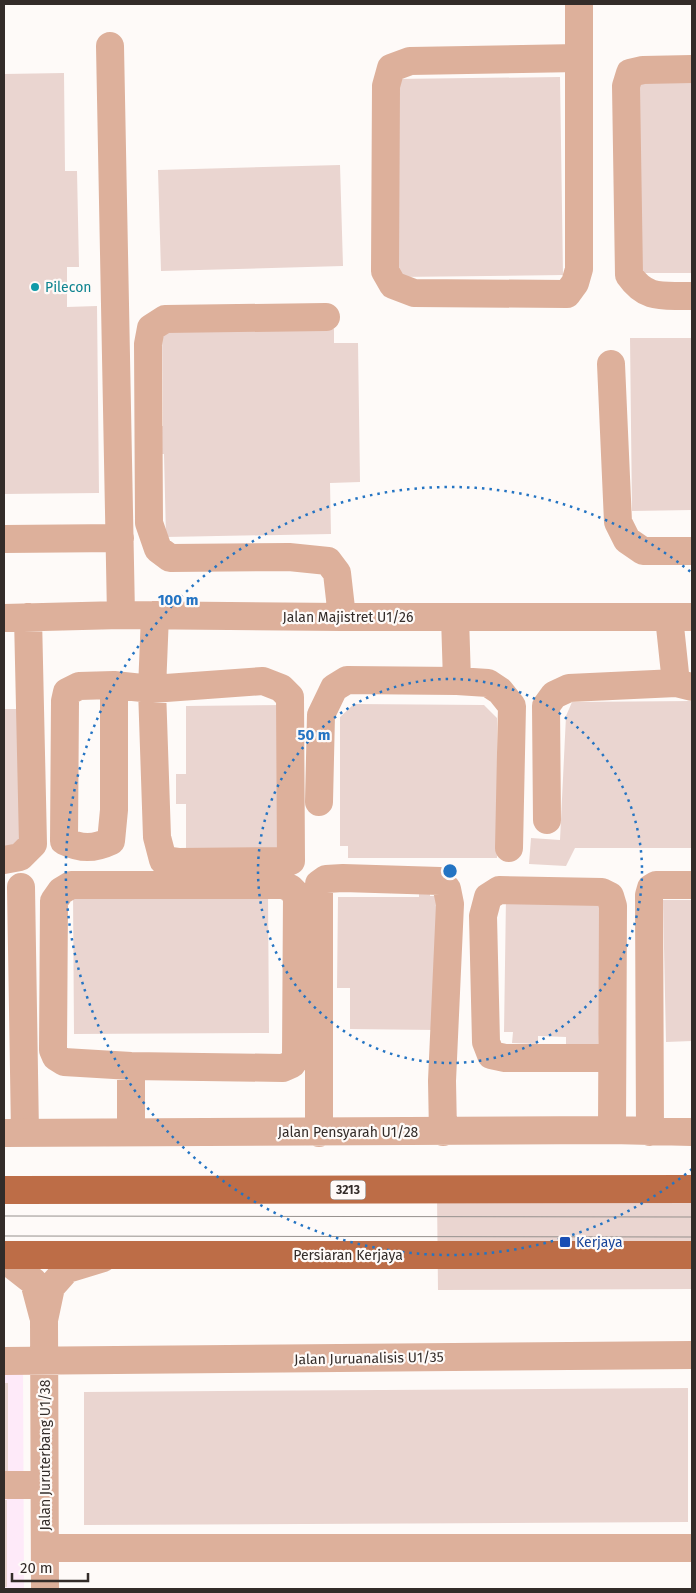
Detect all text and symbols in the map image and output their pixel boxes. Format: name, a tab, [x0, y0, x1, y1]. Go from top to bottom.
place label: Pilecon	[45, 279, 92, 296]
marker: Pilecon	[29, 281, 41, 293]
text: 100 m	[158, 591, 198, 609]
street label: Jalan Majistret U1/26	[283, 609, 413, 626]
text: 50 m	[297, 726, 331, 744]
centre of rings	[441, 862, 459, 880]
street label: Jalan Pensyarah U1/28	[278, 1124, 419, 1141]
road number: 3213	[330, 1180, 366, 1200]
place label: Kerjaya	[576, 1234, 623, 1251]
marker: Kerjaya	[558, 1235, 572, 1249]
street label: Persiaran Kerjaya	[293, 1247, 403, 1264]
street label: Jalan Juruanalisis U1/35	[294, 1349, 444, 1368]
street label: Jalan Juruterbang U1/38	[37, 1379, 54, 1531]
scale bar	[12, 1550, 89, 1582]
text: 20 m	[20, 1559, 53, 1577]

